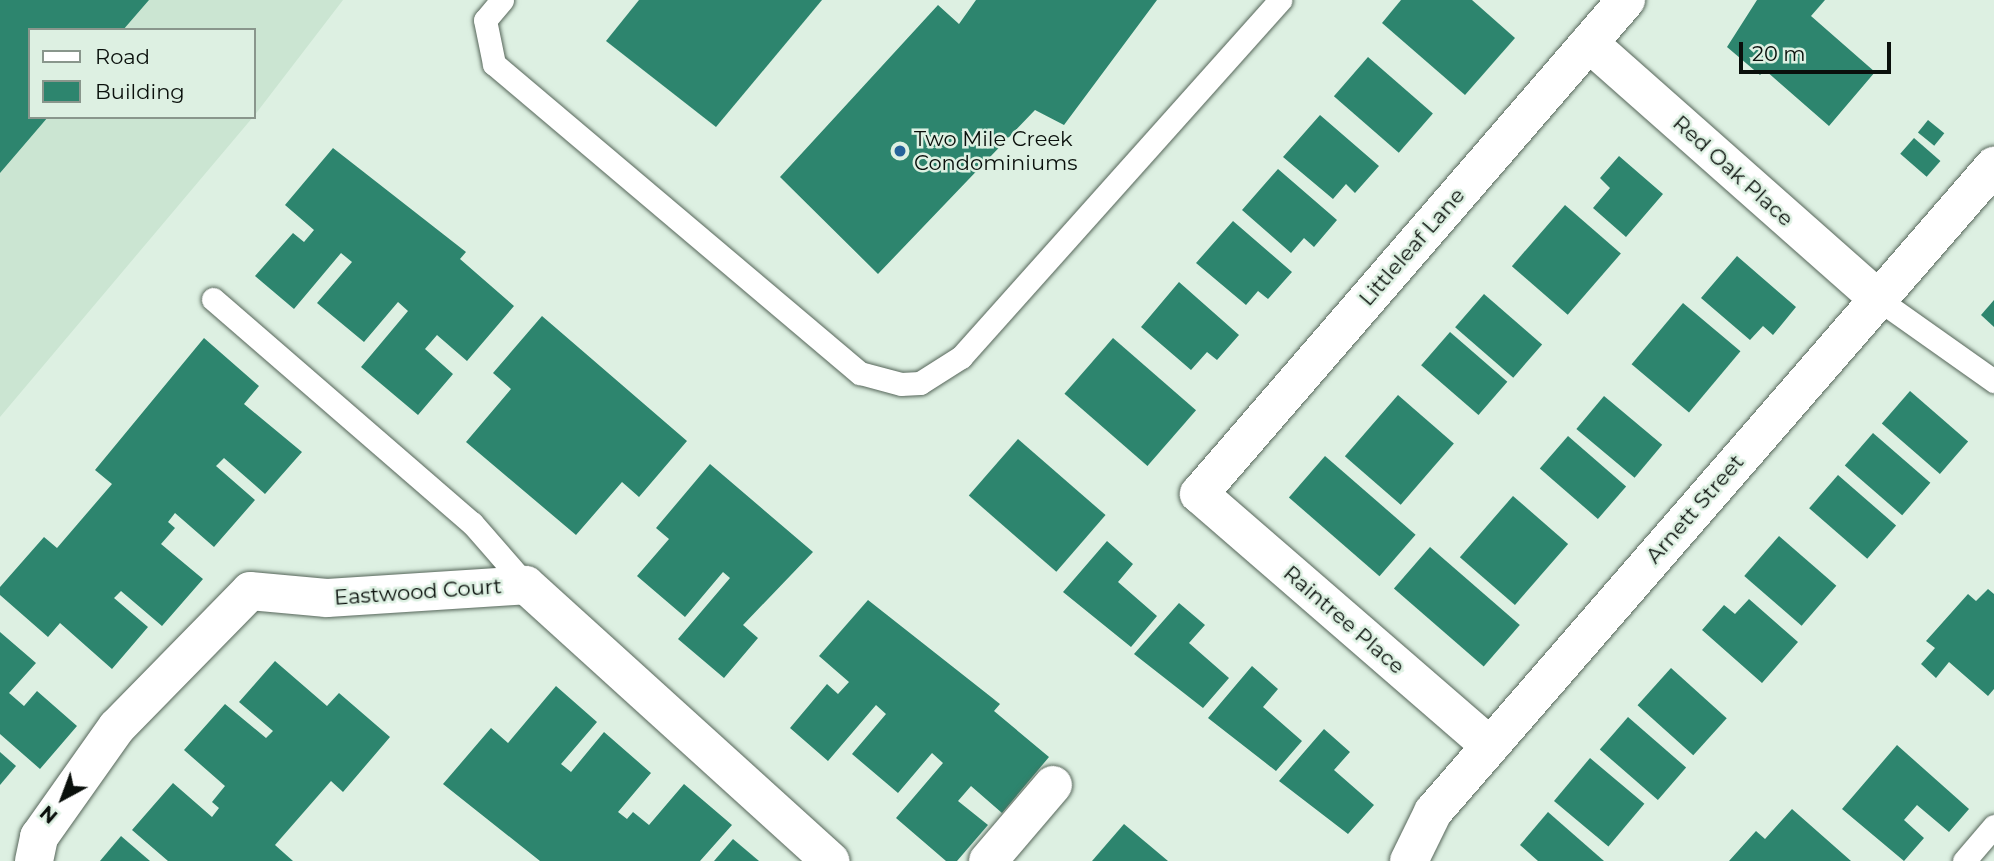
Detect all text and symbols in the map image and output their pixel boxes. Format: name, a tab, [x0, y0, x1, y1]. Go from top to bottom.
legend	[28, 28, 256, 119]
scale bar	[1742, 28, 1894, 72]
text: 20 m	[1752, 41, 1806, 66]
text: Road	[95, 44, 150, 69]
text: Building	[95, 79, 185, 104]
street label: Red Oak Place	[1668, 110, 1798, 232]
place label: Two Mile Creek Condominiums	[914, 126, 1078, 176]
marker: Two Mile Creek Condominiums	[892, 143, 908, 159]
street label: Littleleaf Lane	[1354, 183, 1470, 311]
street label: Arnett Street	[1641, 449, 1749, 569]
street label: Raintree Place	[1278, 561, 1410, 679]
street label: Eastwood Court	[333, 574, 503, 610]
north arrow	[28, 763, 98, 833]
text: N	[36, 801, 62, 828]

